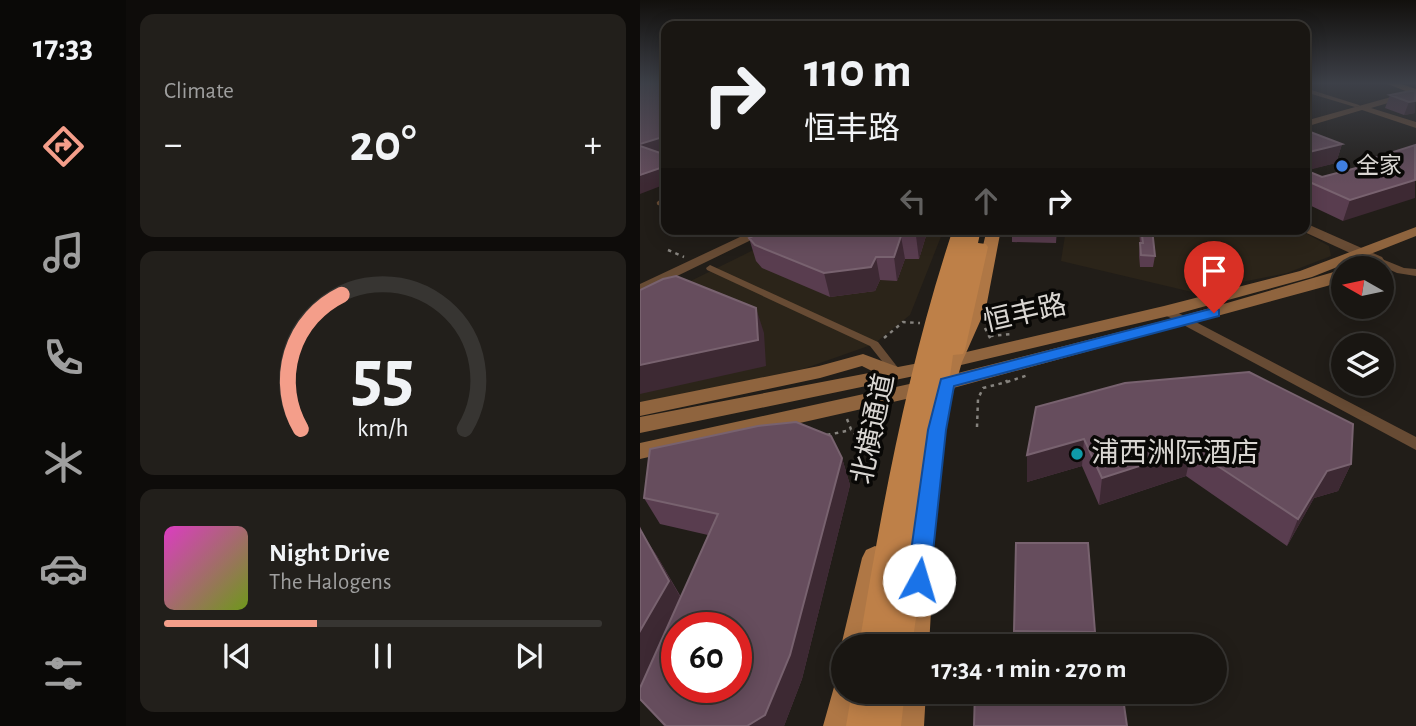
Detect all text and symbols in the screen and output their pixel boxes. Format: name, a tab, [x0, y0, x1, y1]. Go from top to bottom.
text: 17:33	[33, 31, 93, 63]
text: 110 m	[804, 47, 912, 96]
icon: right	[689, 49, 780, 140]
text: Climate	[164, 80, 234, 103]
text: 恒丰路	[804, 113, 900, 145]
text: 20°	[350, 118, 416, 170]
icon: directions	[39, 122, 88, 171]
text: −	[164, 126, 182, 164]
text: +	[584, 126, 602, 164]
place label: 全家	[1356, 153, 1402, 178]
marker: 全家	[1334, 158, 1350, 174]
icon: left	[894, 182, 932, 220]
icon: ahead	[967, 182, 1005, 220]
icon: right	[1040, 182, 1078, 220]
icon: music	[39, 228, 88, 277]
pin	[1184, 241, 1244, 313]
icon: arrive	[1195, 252, 1233, 290]
north arrow	[1331, 256, 1394, 318]
map controls	[1331, 256, 1394, 396]
street label: 恒丰路	[980, 289, 1069, 337]
icon: phone	[39, 333, 88, 382]
button: layers	[1331, 333, 1394, 396]
text: 55	[352, 341, 414, 414]
street label: 北横通道	[847, 371, 899, 487]
text: km/h	[357, 416, 409, 441]
icon: climate	[39, 438, 88, 487]
place label: 浦西洲际酒店	[1091, 438, 1259, 468]
marker: 浦西洲际酒店	[1069, 446, 1085, 462]
text: Night Drive	[269, 540, 390, 566]
position arrow	[882, 543, 956, 617]
icon: car	[39, 544, 88, 593]
text: The Halogens	[269, 571, 391, 594]
speed limit sign: 60	[661, 612, 752, 703]
icon: previous	[218, 637, 256, 675]
icon: pause	[364, 637, 402, 675]
icon: next	[510, 637, 548, 675]
icon: filters	[39, 649, 88, 698]
text: 17:34 · 1 min · 270 m	[931, 656, 1127, 682]

